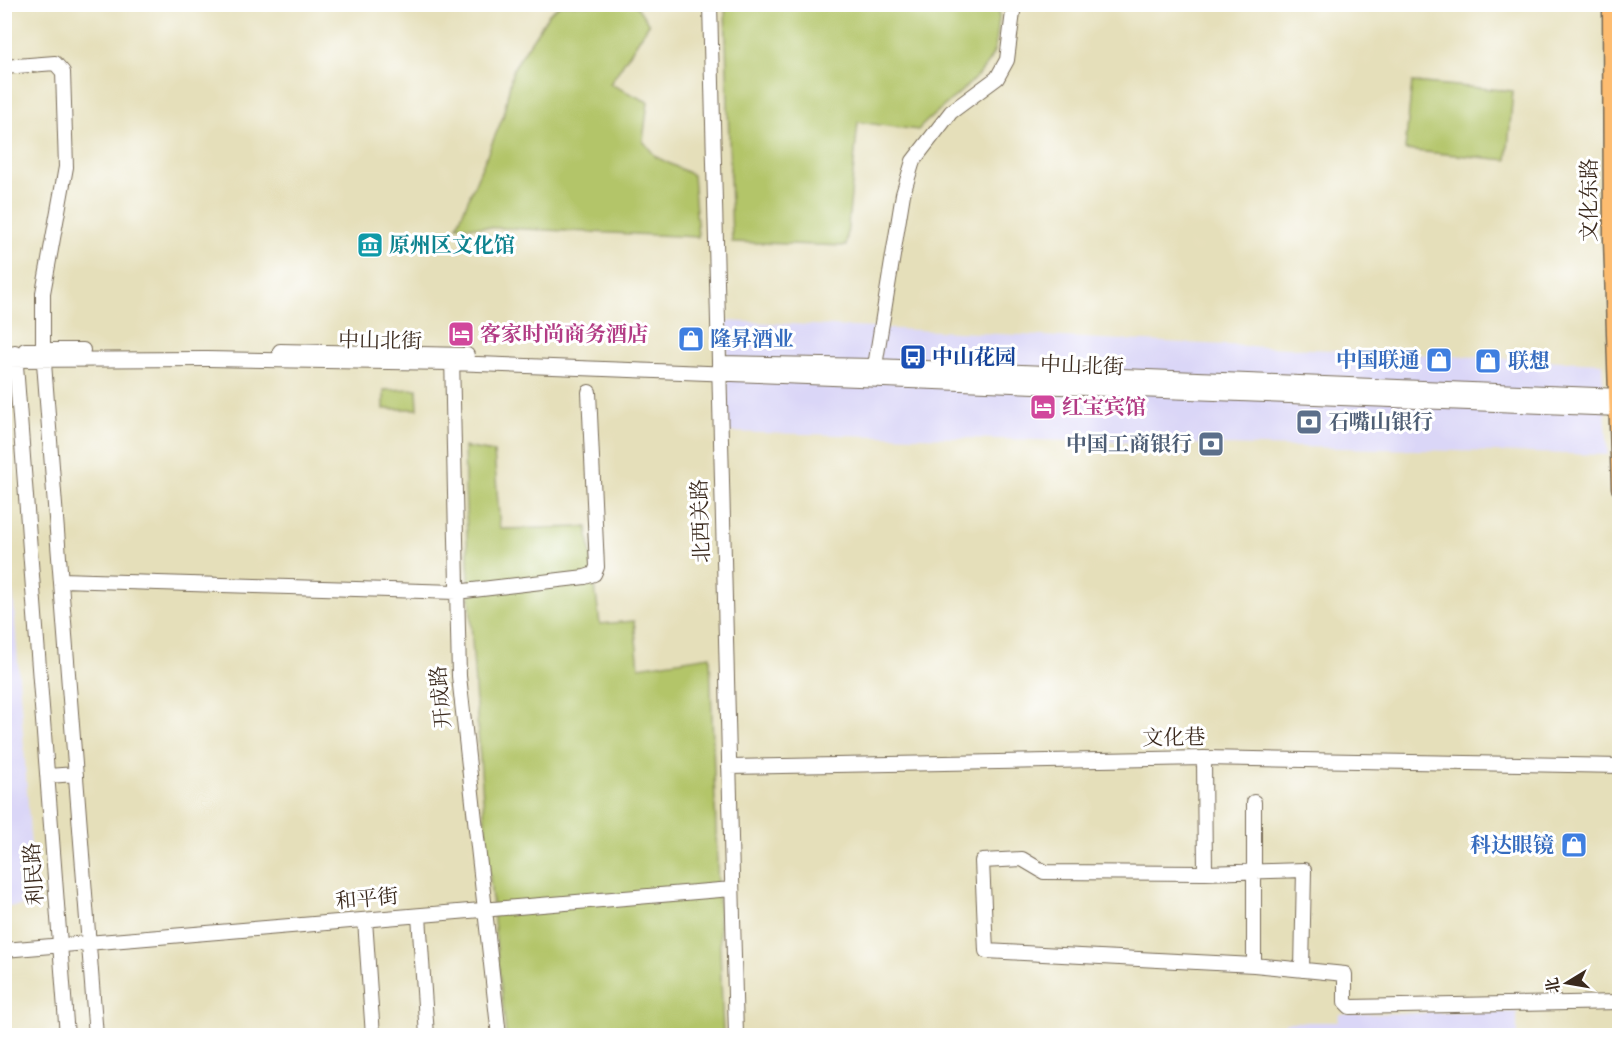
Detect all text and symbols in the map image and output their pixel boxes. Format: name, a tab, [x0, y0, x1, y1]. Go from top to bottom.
street label: 文化东路	[1575, 158, 1604, 242]
museum icon: 原州区文化馆	[355, 230, 385, 260]
place label: 原州区文化馆	[389, 231, 515, 260]
hotel icon: 客家时尚商务酒店	[446, 319, 476, 349]
place label: 客家时尚商务酒店	[480, 320, 648, 349]
shop icon: 隆昇酒业	[676, 324, 706, 354]
place label: 隆昇酒业	[710, 325, 794, 354]
street label: 中山北街	[338, 326, 422, 356]
bus stop icon: 中山花园	[898, 342, 928, 372]
place label: 中山花园	[932, 343, 1016, 372]
shop icon: 中国联通	[1424, 345, 1454, 375]
place label: 中国联通	[1336, 346, 1420, 375]
shop icon: 联想	[1473, 346, 1503, 376]
place label: 联想	[1508, 347, 1550, 376]
street label: 中山北街	[1040, 350, 1124, 382]
hotel icon: 红宝宾馆	[1028, 392, 1058, 422]
place label: 红宝宾馆	[1062, 393, 1146, 422]
bank icon: 石嘴山银行	[1294, 407, 1324, 437]
place label: 石嘴山银行	[1328, 408, 1433, 437]
bank icon: 中国工商银行	[1196, 429, 1226, 459]
place label: 中国工商银行	[1066, 430, 1192, 459]
street label: 北西关路	[685, 479, 717, 563]
street label: 开成路	[424, 664, 458, 730]
street label: 文化巷	[1142, 723, 1206, 753]
shop icon: 科达眼镜	[1559, 830, 1589, 860]
place label: 科达眼镜	[1470, 831, 1554, 860]
street label: 利民路	[17, 842, 51, 906]
street label: 和平街	[334, 882, 400, 916]
north arrow	[1537, 953, 1597, 1013]
text: 北	[1541, 976, 1566, 996]

